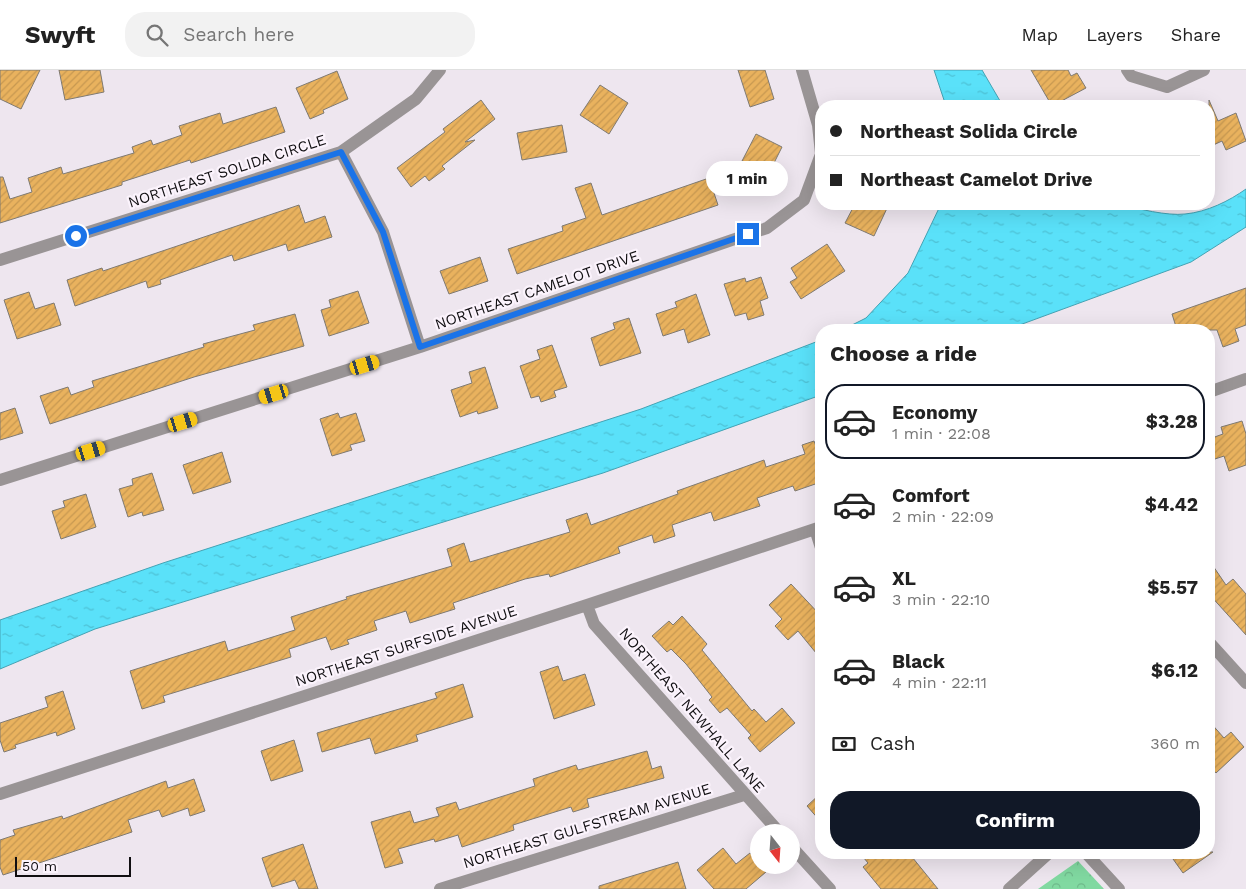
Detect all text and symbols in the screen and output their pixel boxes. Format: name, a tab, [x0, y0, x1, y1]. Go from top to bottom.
search box	[125, 12, 475, 57]
text: Swyft	[25, 21, 95, 49]
icon: search	[143, 21, 171, 49]
text: Search here	[183, 23, 295, 46]
text: Map	[1021, 24, 1058, 45]
text: Layers	[1086, 24, 1143, 45]
text: Share	[1171, 24, 1221, 45]
text: Northeast Solida Circle	[860, 120, 1078, 143]
street label: NORTHEAST SOLIDA CIRCLE	[126, 130, 328, 212]
callout: 1 min	[707, 161, 789, 196]
text: Northeast Camelot Drive	[860, 168, 1092, 191]
text: 1 min	[726, 169, 768, 188]
route end	[737, 223, 759, 245]
route start	[65, 225, 87, 247]
street label: NORTHEAST CAMELOT DRIVE	[433, 247, 641, 333]
text: Choose a ride	[830, 341, 977, 366]
car	[348, 353, 381, 377]
car	[257, 382, 290, 406]
icon: car	[832, 399, 877, 444]
text: Economy	[892, 401, 977, 424]
car	[166, 410, 199, 434]
text: $3.28	[1146, 410, 1198, 433]
text: 1 min · 22:08	[892, 424, 991, 443]
car	[74, 439, 107, 463]
icon: car	[832, 482, 877, 527]
text: Comfort	[892, 484, 970, 507]
text: $4.42	[1145, 493, 1198, 516]
text: 2 min · 22:09	[892, 507, 994, 526]
icon: car	[832, 565, 877, 610]
text: XL	[892, 567, 916, 590]
text: $5.57	[1147, 576, 1198, 599]
text: 3 min · 22:10	[892, 590, 990, 609]
street label: NORTHEAST SURFSIDE AVENUE	[293, 602, 519, 690]
street label: NORTHEAST NEWHALL LANE	[616, 624, 768, 796]
icon: car	[832, 648, 877, 693]
text: Black	[892, 650, 945, 673]
text: $6.12	[1151, 659, 1198, 682]
text: 4 min · 22:11	[892, 673, 987, 692]
icon: cash	[830, 730, 858, 758]
text: Cash	[870, 732, 916, 755]
text: 360 m	[1150, 734, 1200, 753]
street label: NORTHEAST GULFSTREAM AVENUE	[461, 780, 713, 872]
button: Confirm	[830, 791, 1200, 849]
north arrow	[750, 824, 800, 874]
map controls	[750, 824, 800, 874]
scale bar	[15, 854, 131, 877]
text: 50 m	[22, 858, 57, 874]

